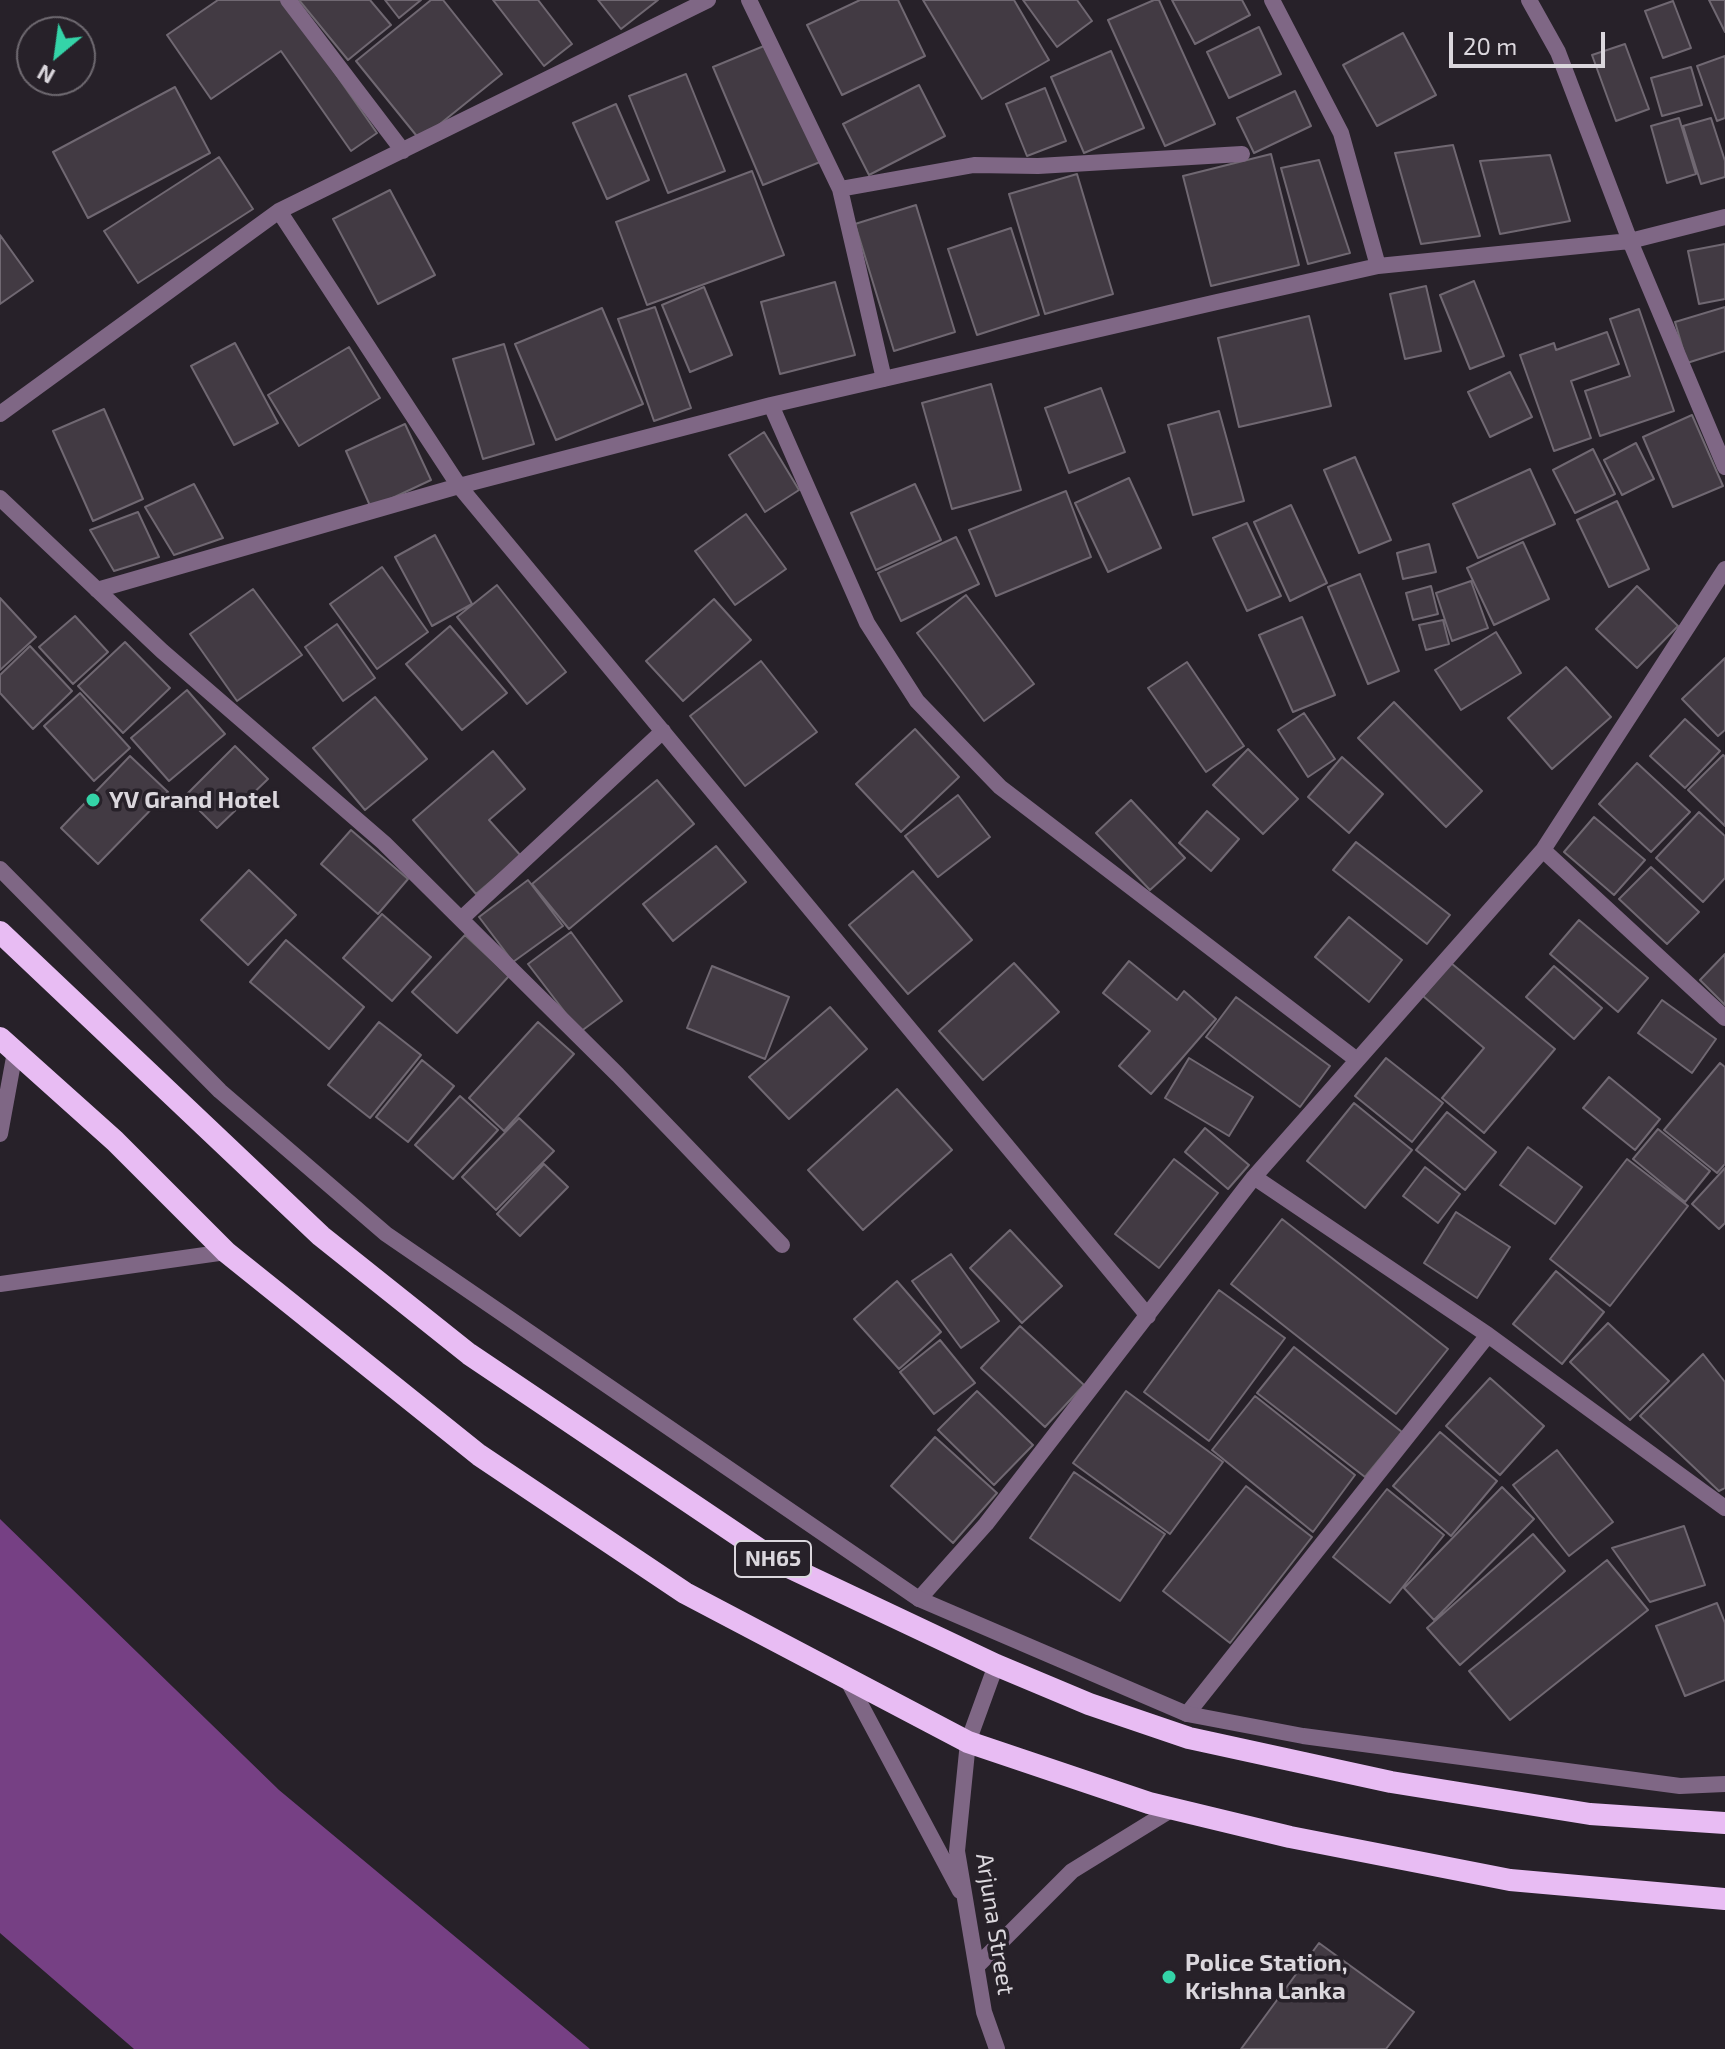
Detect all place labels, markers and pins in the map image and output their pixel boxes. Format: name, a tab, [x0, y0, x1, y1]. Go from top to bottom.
place label: YV Grand Hotel	[109, 786, 280, 814]
marker: YV Grand Hotel	[84, 791, 102, 809]
place label: Police Station, Krishna Lanka	[1185, 1949, 1348, 2005]
marker: Police Station, Krishna Lanka	[1160, 1968, 1178, 1986]

